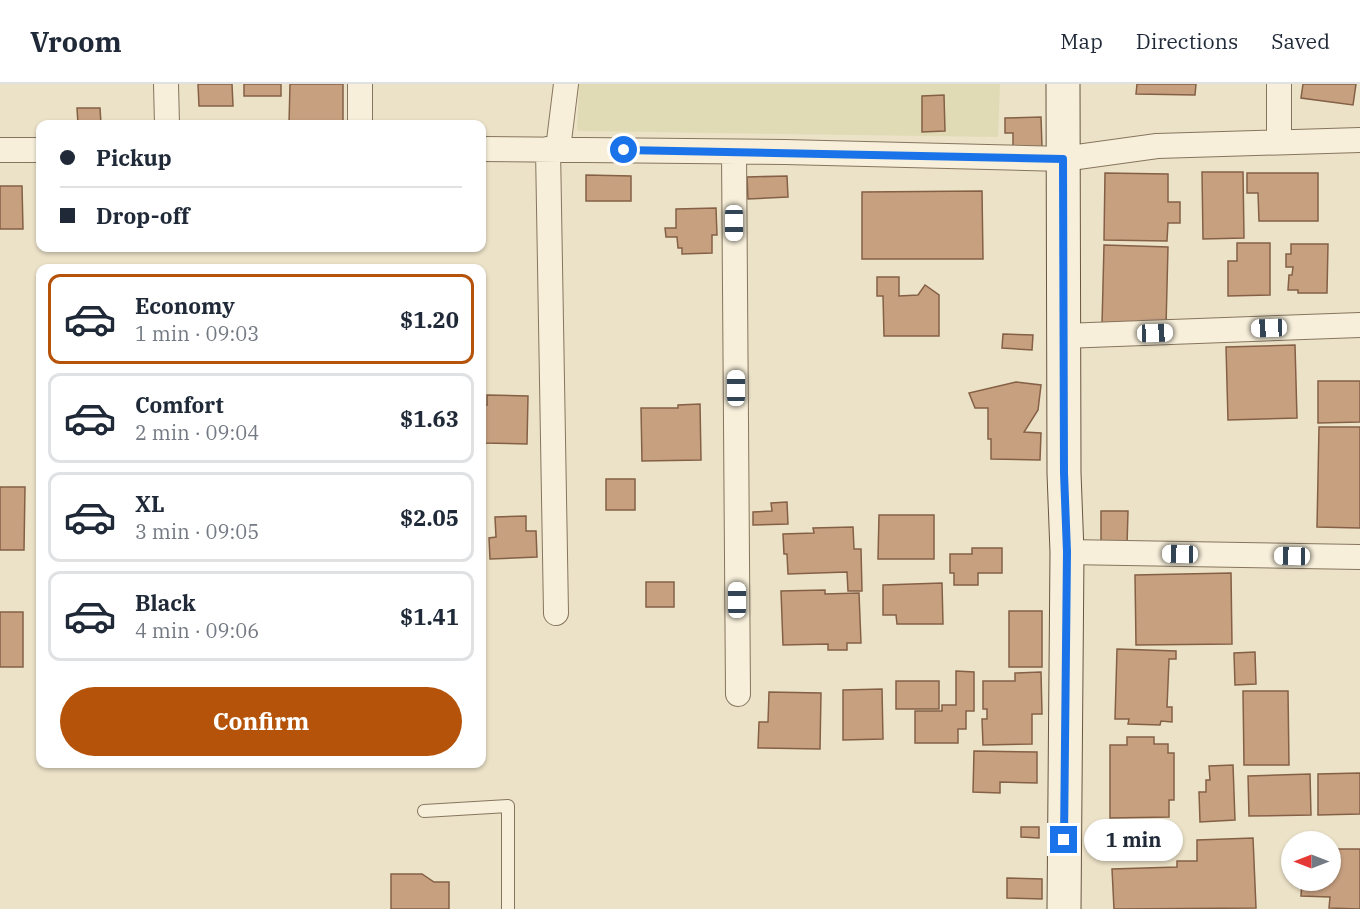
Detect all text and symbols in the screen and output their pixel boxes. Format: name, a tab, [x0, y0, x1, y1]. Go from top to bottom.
text: Vroom	[30, 23, 122, 60]
text: Map	[1060, 27, 1103, 55]
text: Directions	[1136, 27, 1238, 55]
text: Saved	[1271, 27, 1330, 55]
route start	[610, 136, 637, 163]
text: Pickup	[96, 143, 172, 172]
text: Drop-off	[96, 201, 190, 230]
car	[725, 205, 743, 241]
text: Economy	[135, 291, 235, 320]
icon: car	[63, 292, 117, 346]
text: $1.20	[400, 305, 459, 334]
car	[1251, 318, 1287, 338]
text: 1 min · 09:03	[135, 320, 259, 347]
car	[1137, 323, 1173, 343]
car	[727, 370, 745, 406]
text: Comfort	[135, 390, 224, 419]
icon: car	[63, 391, 117, 445]
text: $1.63	[400, 404, 459, 433]
text: 2 min · 09:04	[135, 419, 259, 446]
text: XL	[135, 489, 165, 518]
icon: car	[63, 490, 117, 544]
text: $2.05	[400, 503, 459, 532]
text: 3 min · 09:05	[135, 518, 259, 545]
car	[1162, 545, 1198, 563]
car	[1274, 547, 1310, 565]
car	[728, 582, 746, 618]
text: Black	[135, 588, 196, 617]
icon: car	[63, 589, 117, 643]
text: $1.41	[400, 602, 459, 631]
text: 4 min · 09:06	[135, 617, 259, 644]
button: Confirm	[60, 687, 462, 756]
callout: 1 min	[1085, 819, 1184, 861]
route end	[1050, 826, 1077, 853]
text: 1 min	[1106, 826, 1162, 853]
north arrow	[1281, 831, 1341, 891]
map controls	[1281, 831, 1341, 891]

